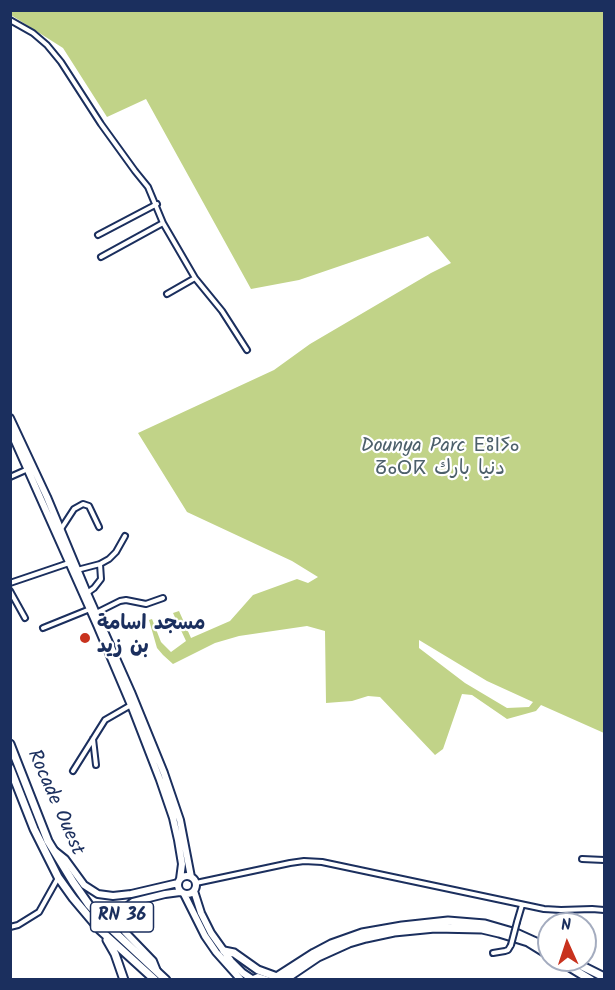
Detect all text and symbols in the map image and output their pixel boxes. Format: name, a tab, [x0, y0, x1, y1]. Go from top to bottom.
park label: Dounya Parc ⴹⵓⵏⵢⴰ ⵒⴰⵔⴽ دنيا بارك	[361, 436, 519, 483]
place label: مسجد اسامة بن زيد	[97, 614, 205, 661]
marker: مسجد اسامة بن زيد	[78, 631, 92, 645]
street label: Rocade Ouest	[20, 746, 88, 860]
road number: RN 36	[90, 902, 154, 932]
north arrow	[537, 912, 597, 972]
text: N	[560, 913, 572, 938]

